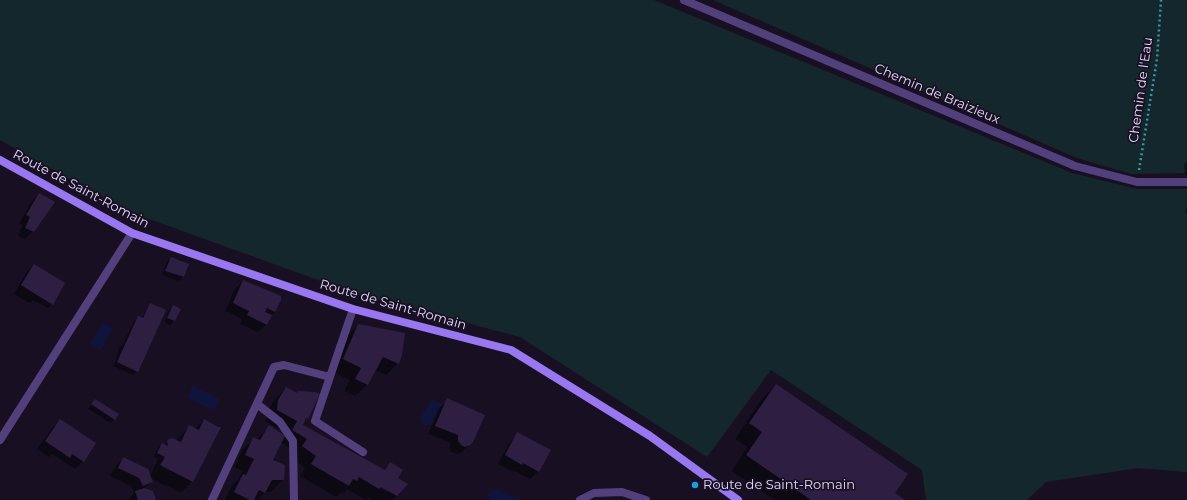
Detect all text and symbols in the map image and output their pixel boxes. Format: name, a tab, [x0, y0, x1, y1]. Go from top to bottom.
street label: Chemin de l'Eau	[1126, 36, 1156, 144]
street label: Chemin de Braizieux	[872, 60, 1002, 128]
street label: Route de Saint-Romain	[10, 146, 152, 232]
street label: Route de Saint-Romain	[318, 277, 468, 333]
place label: Route de Saint-Romain	[703, 477, 855, 493]
marker: Route de Saint-Romain	[690, 480, 700, 490]

